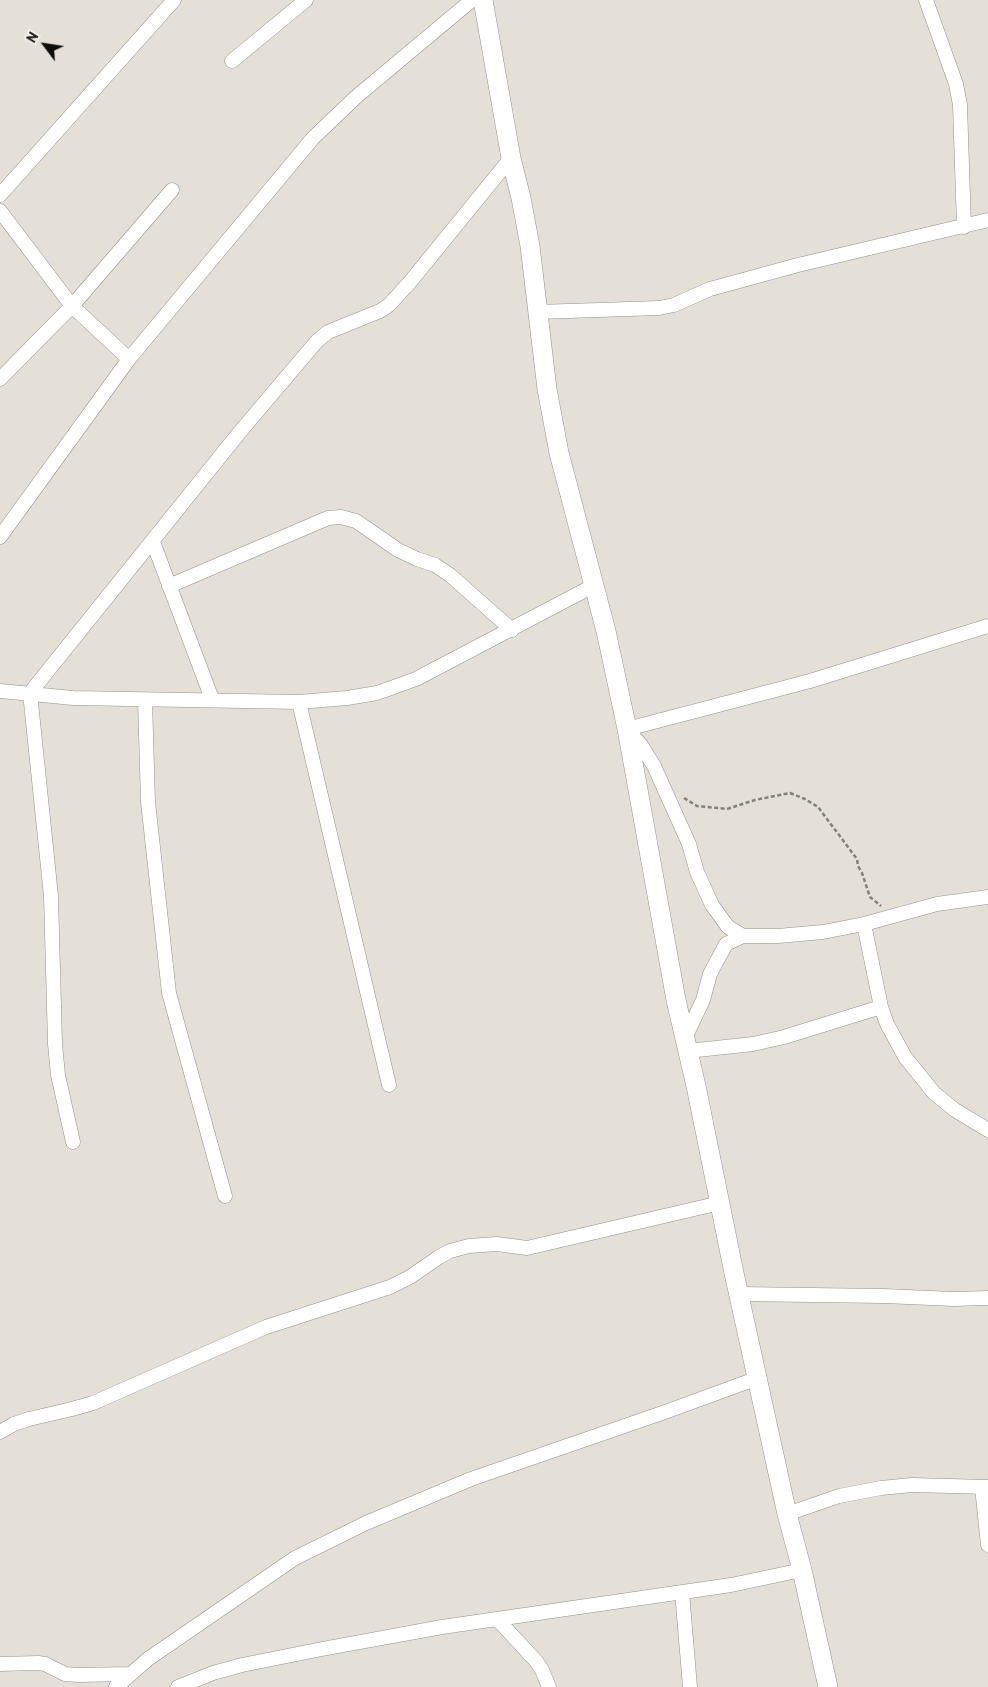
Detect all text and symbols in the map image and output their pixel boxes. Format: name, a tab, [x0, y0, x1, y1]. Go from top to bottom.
north arrow	[20, 20, 70, 70]
text: N	[22, 29, 42, 46]

